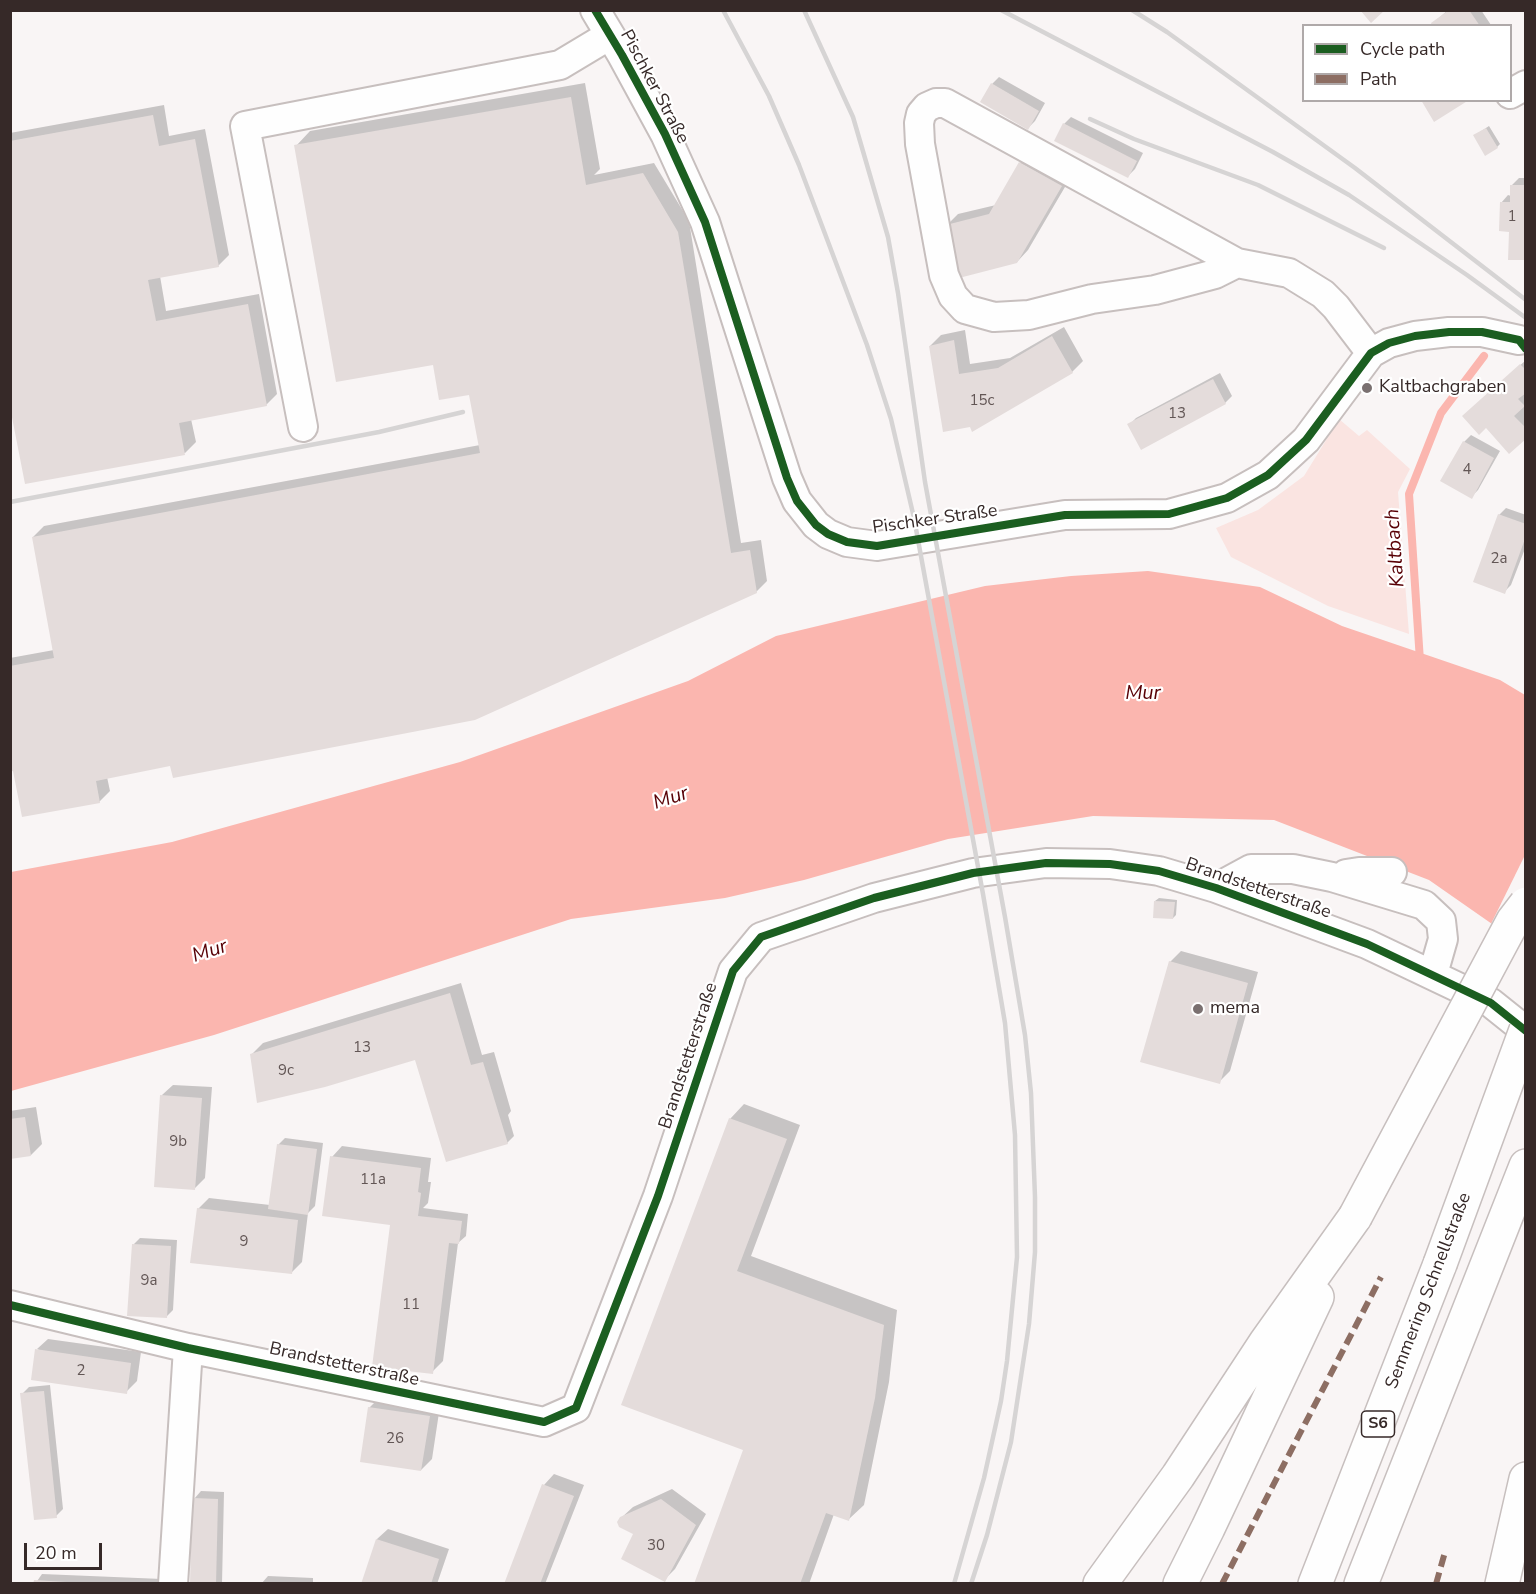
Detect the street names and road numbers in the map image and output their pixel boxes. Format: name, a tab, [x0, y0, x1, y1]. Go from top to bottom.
street label: Pischker Straße	[615, 26, 693, 148]
street label: Pischker Straße	[871, 501, 999, 539]
street label: Brandstetterstraße	[1182, 854, 1334, 924]
street label: Brandstetterstraße	[655, 980, 723, 1132]
street label: Semmering Schnellstraße	[1382, 1190, 1476, 1392]
street label: Brandstetterstraße	[267, 1339, 421, 1391]
road number: S6	[1362, 1411, 1394, 1437]

